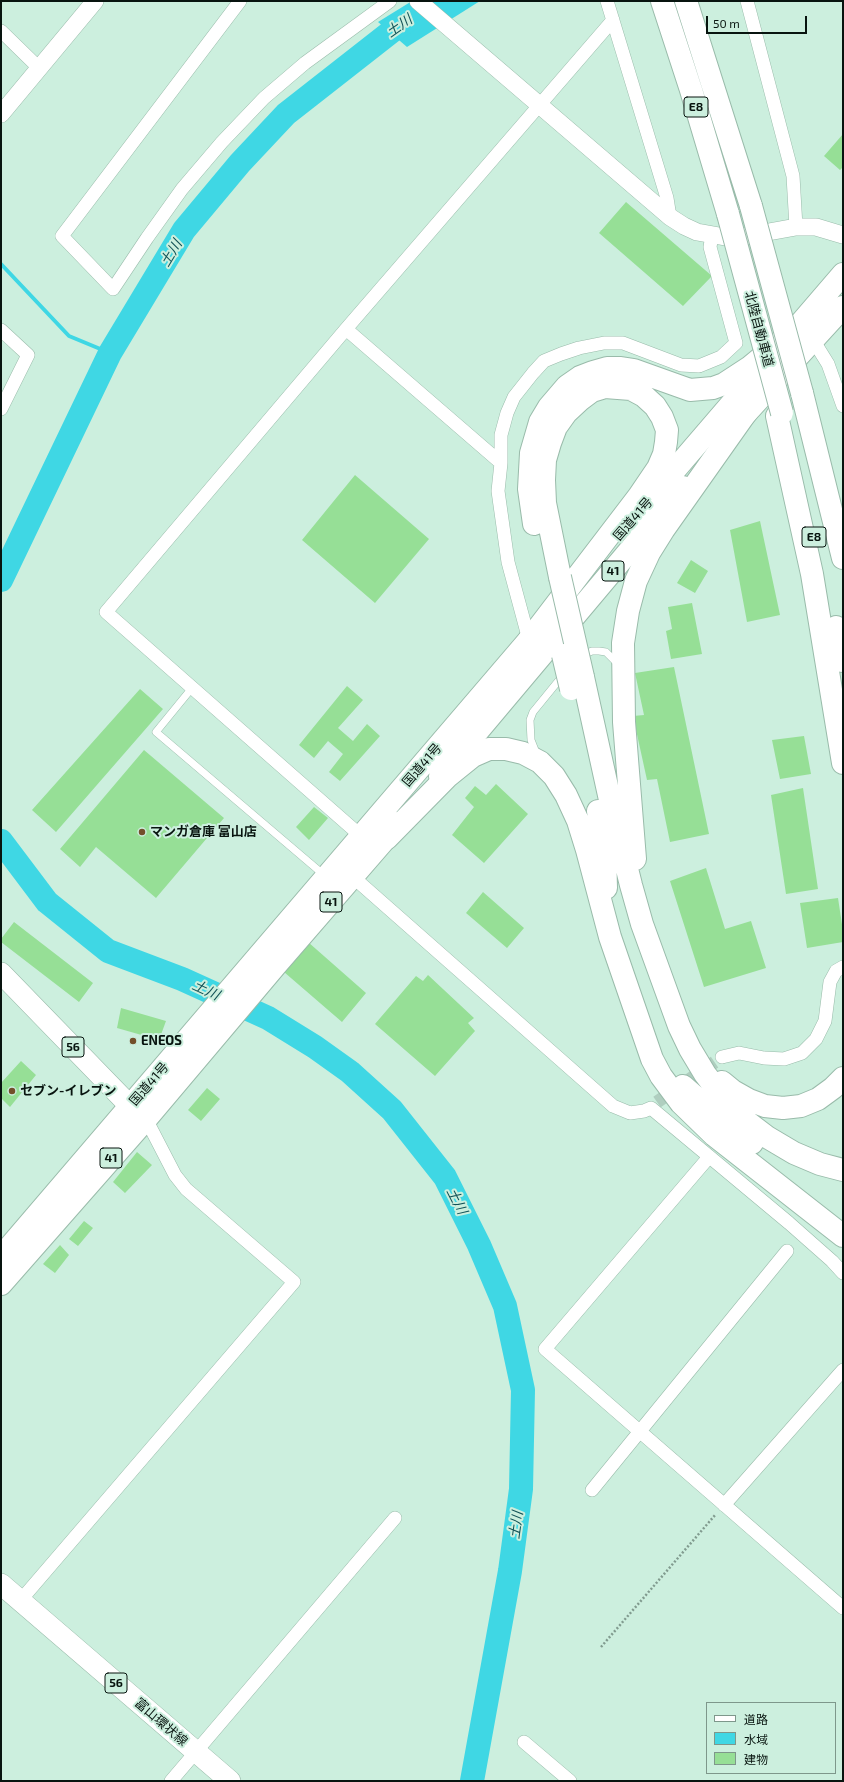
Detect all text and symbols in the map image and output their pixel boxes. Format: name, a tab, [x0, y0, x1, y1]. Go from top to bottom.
scale bar	[708, 8, 809, 34]
water label: 土川	[383, 11, 415, 41]
text: 50 m	[713, 16, 740, 30]
road number: E8	[684, 97, 708, 117]
water label: 土川	[157, 237, 185, 269]
street label: 北陸自動車道	[741, 289, 777, 369]
street label: 国道41号	[610, 494, 656, 544]
road number: E8	[802, 527, 826, 547]
road number: 41	[602, 561, 624, 581]
street label: 国道41号	[399, 740, 445, 790]
place label: マンガ倉庫 富山店	[150, 824, 257, 840]
marker: マンガ倉庫 富山店	[137, 827, 147, 837]
road number: 41	[320, 892, 342, 912]
water label: 土川	[190, 976, 222, 1004]
place label: ENEOS	[141, 1033, 182, 1049]
marker: ENEOS	[128, 1036, 138, 1046]
road number: 56	[62, 1037, 84, 1057]
street label: 国道41号	[126, 1059, 172, 1109]
place label: セブン-イレブン	[20, 1083, 116, 1099]
marker: セブン-イレブン	[7, 1086, 17, 1096]
road number: 41	[100, 1148, 122, 1168]
water label: 土川	[443, 1185, 471, 1217]
water label: 土川	[506, 1510, 526, 1540]
road number: 56	[105, 1673, 127, 1693]
street label: 富山環状線	[131, 1695, 191, 1749]
legend	[706, 1702, 836, 1774]
text: 道路	[744, 1712, 768, 1726]
text: 水域	[744, 1732, 768, 1746]
text: 建物	[744, 1752, 768, 1766]

